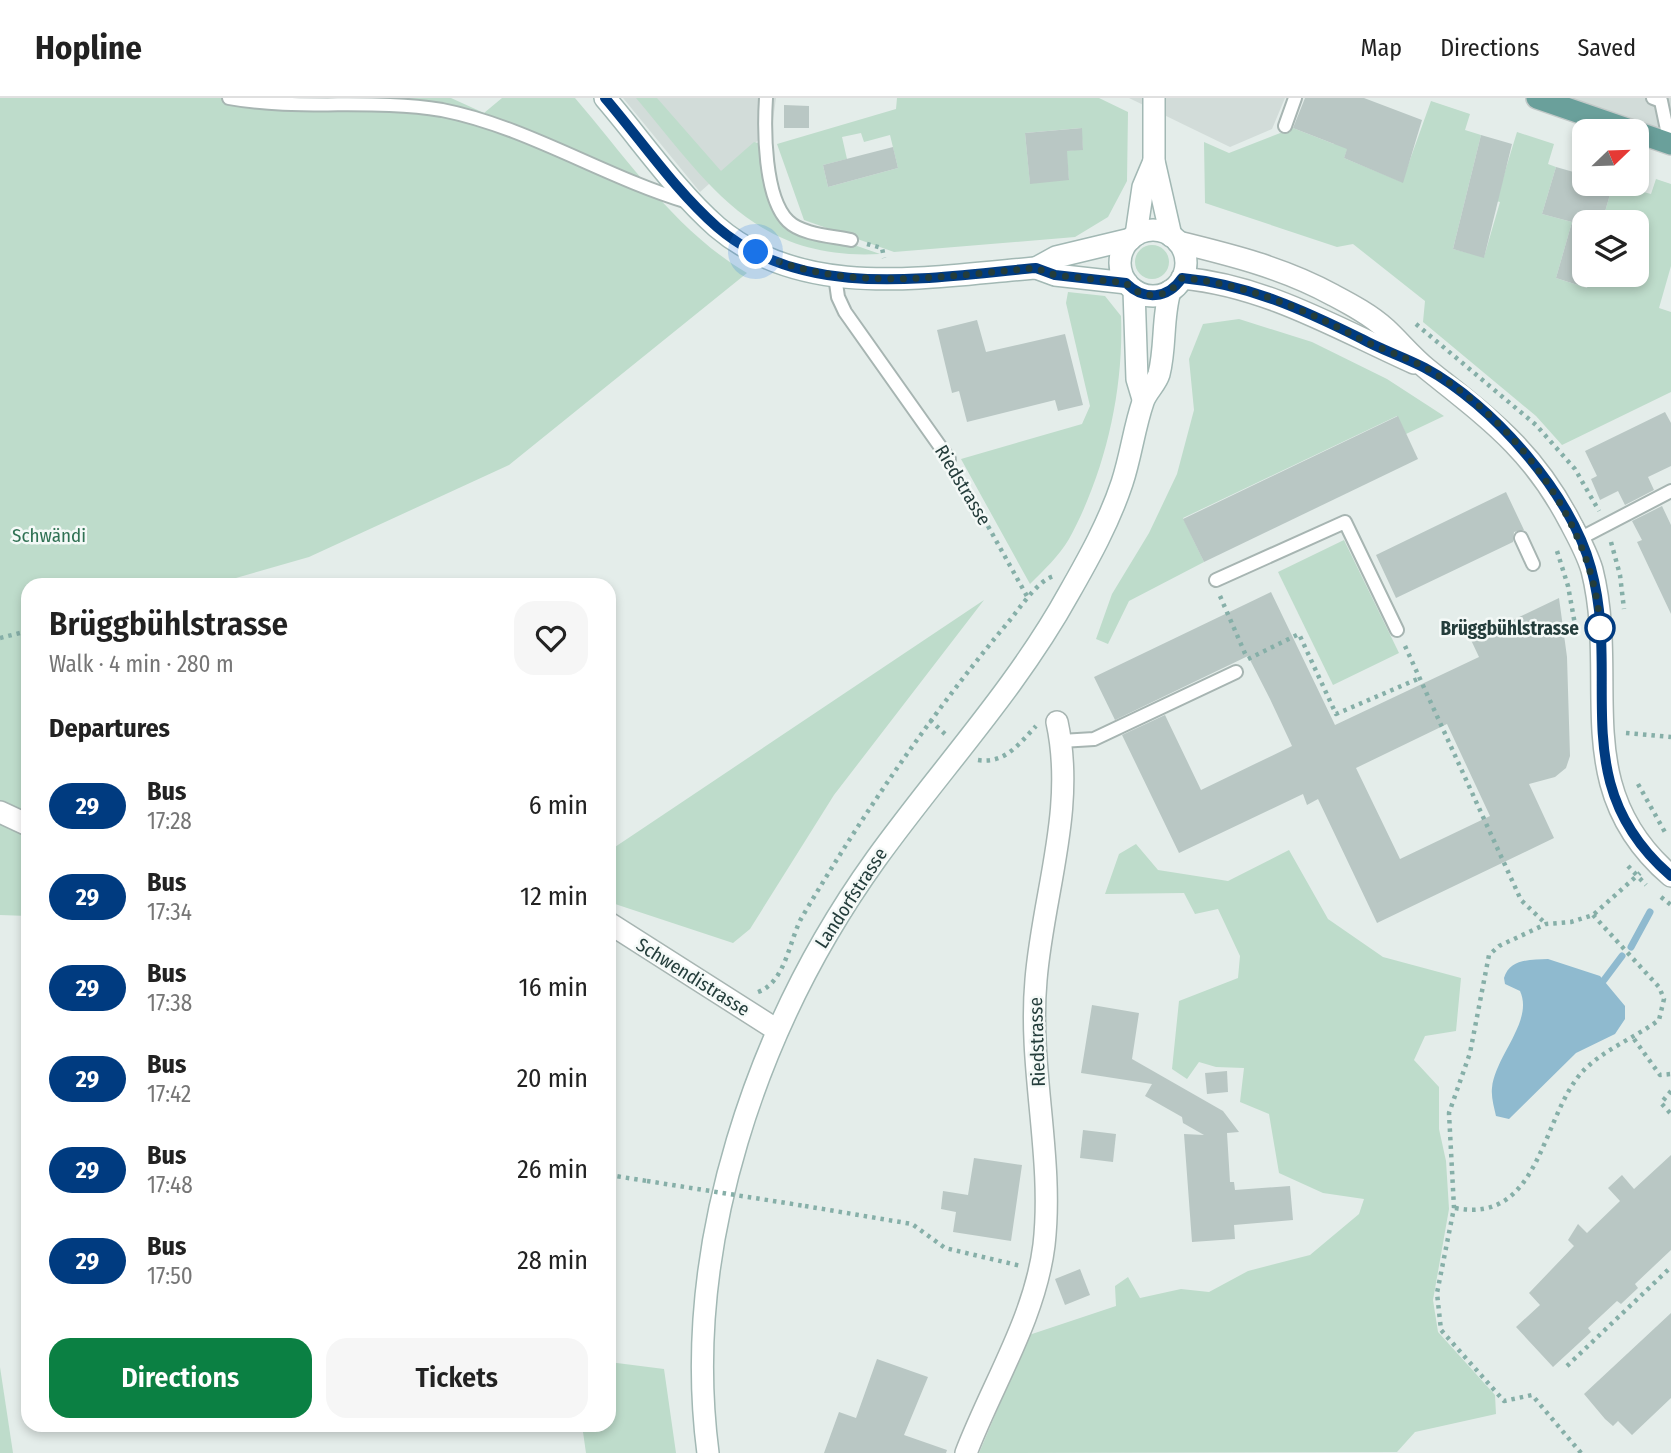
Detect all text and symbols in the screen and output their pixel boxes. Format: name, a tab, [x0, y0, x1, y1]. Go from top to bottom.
text: Hopline	[35, 28, 142, 68]
text: Map	[1361, 34, 1402, 62]
text: Directions	[1440, 34, 1539, 62]
text: Saved	[1577, 34, 1636, 62]
north arrow	[1572, 119, 1648, 196]
map controls	[1572, 119, 1649, 287]
button: layers	[1572, 210, 1649, 287]
your location	[738, 234, 773, 269]
street label: Riedstrasse	[930, 441, 996, 529]
park label: Schwändi	[12, 524, 86, 547]
button: heart	[514, 601, 588, 675]
text: Brüggbühlstrasse	[49, 604, 288, 644]
marker: Brüggbühlstrasse	[1585, 613, 1615, 643]
place label: Brüggbühlstrasse	[1440, 617, 1579, 640]
text: Walk · 4 min · 280 m	[49, 650, 234, 678]
text: Departures	[49, 713, 170, 744]
text: Bus	[147, 776, 186, 807]
text: 6 min	[529, 790, 588, 821]
text: 29	[76, 792, 99, 820]
text: 17:28	[147, 807, 192, 835]
street label: Landorfstrasse	[810, 843, 892, 953]
text: Bus	[147, 867, 186, 898]
text: 12 min	[520, 881, 588, 912]
text: 29	[76, 883, 99, 911]
text: 17:34	[147, 898, 192, 926]
street label: Schwendistrasse	[632, 933, 754, 1021]
text: Bus	[147, 958, 186, 989]
text: 16 min	[519, 972, 588, 1003]
text: 29	[76, 974, 99, 1002]
text: 17:38	[147, 989, 192, 1017]
street label: Riedstrasse	[1024, 997, 1050, 1087]
text: Bus	[147, 1049, 186, 1080]
text: 20 min	[517, 1063, 588, 1094]
text: 29	[76, 1065, 99, 1093]
text: 17:42	[147, 1080, 191, 1108]
text: Bus	[147, 1140, 186, 1171]
text: 26 min	[517, 1154, 588, 1185]
text: 29	[76, 1156, 99, 1184]
text: 17:48	[147, 1171, 193, 1199]
text: Bus	[147, 1231, 186, 1262]
text: 28 min	[517, 1245, 588, 1276]
text: 29	[76, 1247, 99, 1275]
text: 17:50	[147, 1262, 193, 1290]
button: Directions	[49, 1338, 312, 1418]
button: Tickets	[326, 1338, 588, 1418]

